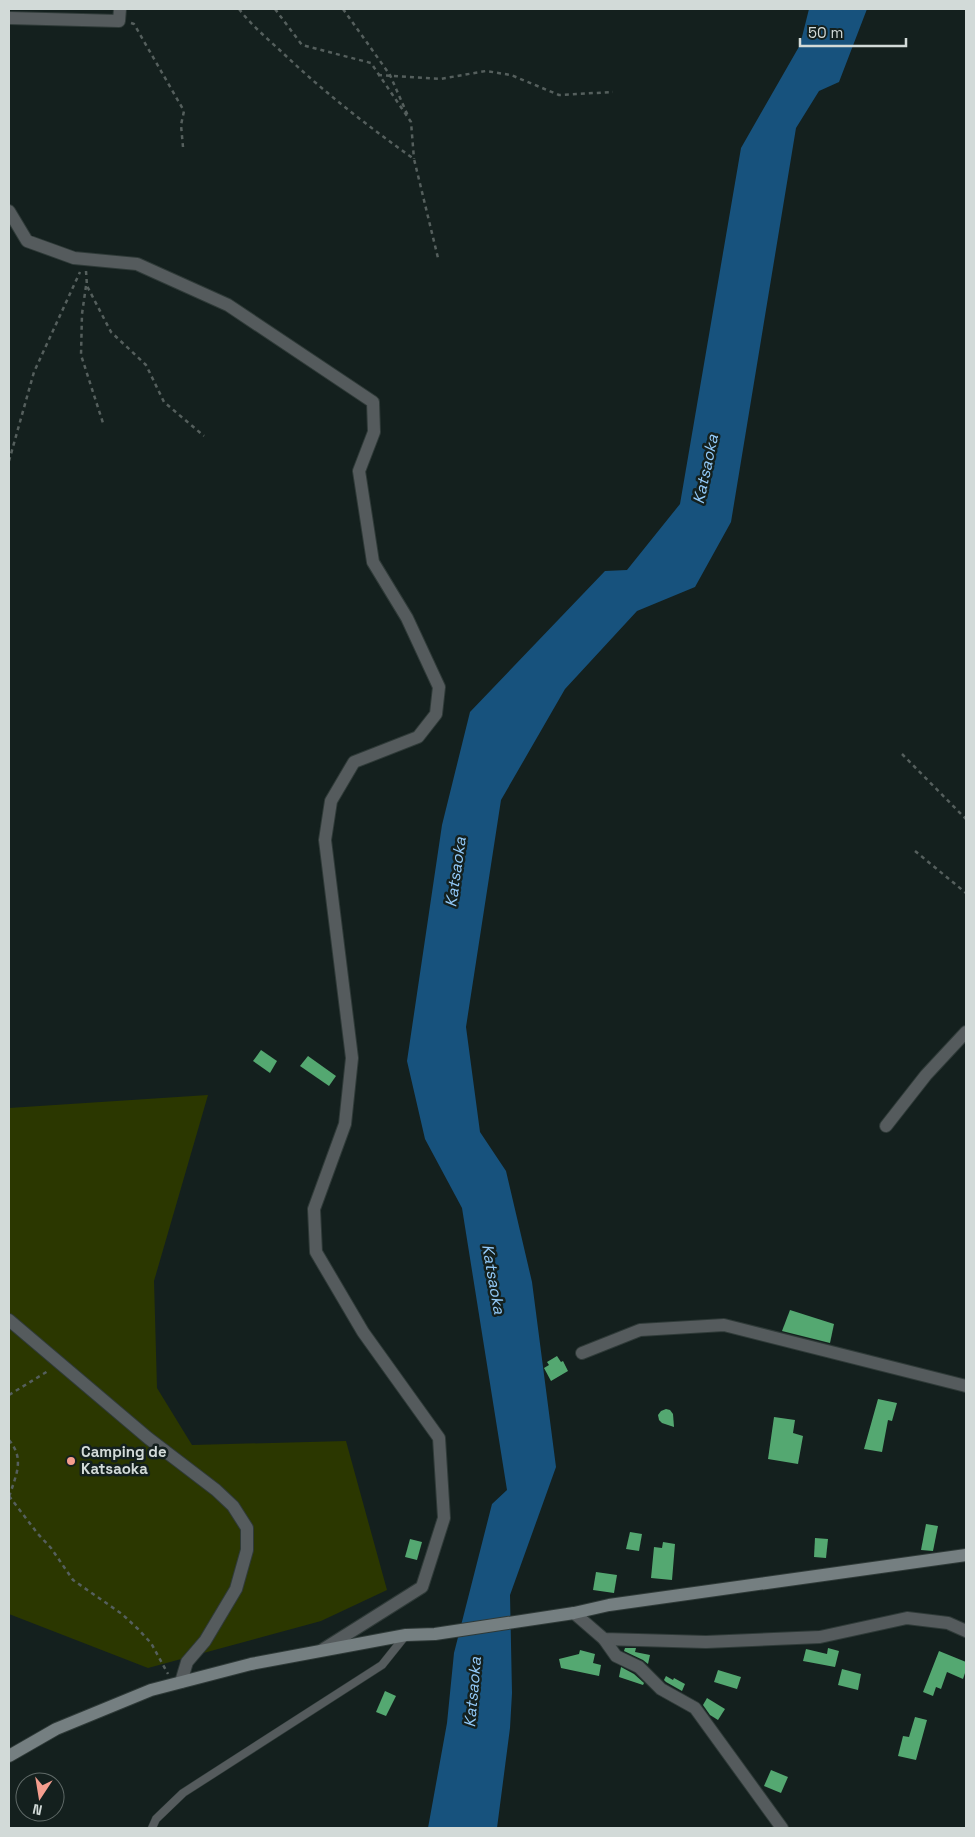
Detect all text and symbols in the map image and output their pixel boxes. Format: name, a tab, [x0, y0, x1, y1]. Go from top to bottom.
scale bar	[800, 15, 906, 47]
text: 50 m	[808, 23, 843, 42]
water label: Katsaoka	[688, 432, 723, 506]
water label: Katsaoka	[440, 835, 471, 909]
water label: Katsaoka	[477, 1242, 510, 1316]
place label: Camping de Katsaoka	[81, 1442, 167, 1478]
marker: Camping de Katsaoka	[65, 1455, 77, 1467]
water label: Katsaoka	[459, 1655, 486, 1728]
north arrow	[15, 1772, 65, 1822]
text: N	[31, 1800, 44, 1819]

